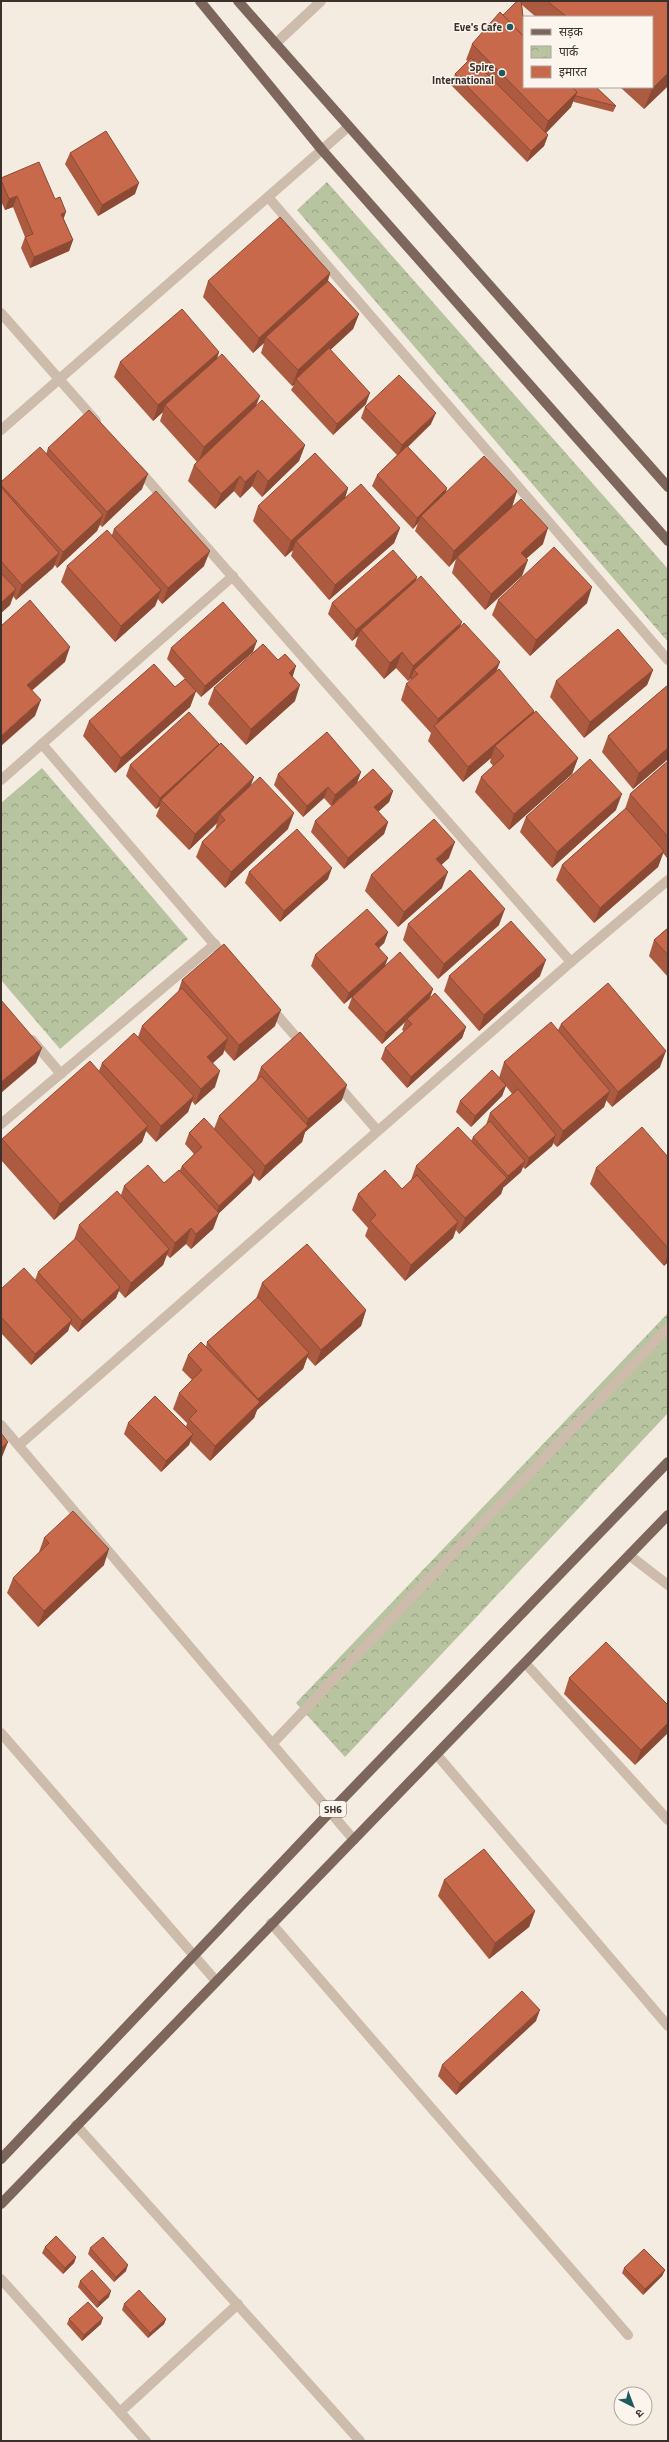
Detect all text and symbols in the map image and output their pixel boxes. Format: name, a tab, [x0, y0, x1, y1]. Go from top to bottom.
legend	[523, 16, 653, 88]
place label: Eve's Cafe	[454, 19, 502, 35]
marker: Eve's Cafe	[505, 22, 515, 32]
text: सड़क	[559, 22, 584, 41]
text: पार्क	[559, 42, 579, 61]
place label: Spire International	[432, 59, 494, 88]
text: इमारत	[559, 62, 588, 81]
marker: Spire International	[497, 68, 507, 78]
road number: SH6	[320, 1801, 346, 1817]
north arrow	[613, 2386, 653, 2426]
text: उ	[632, 2405, 647, 2422]

